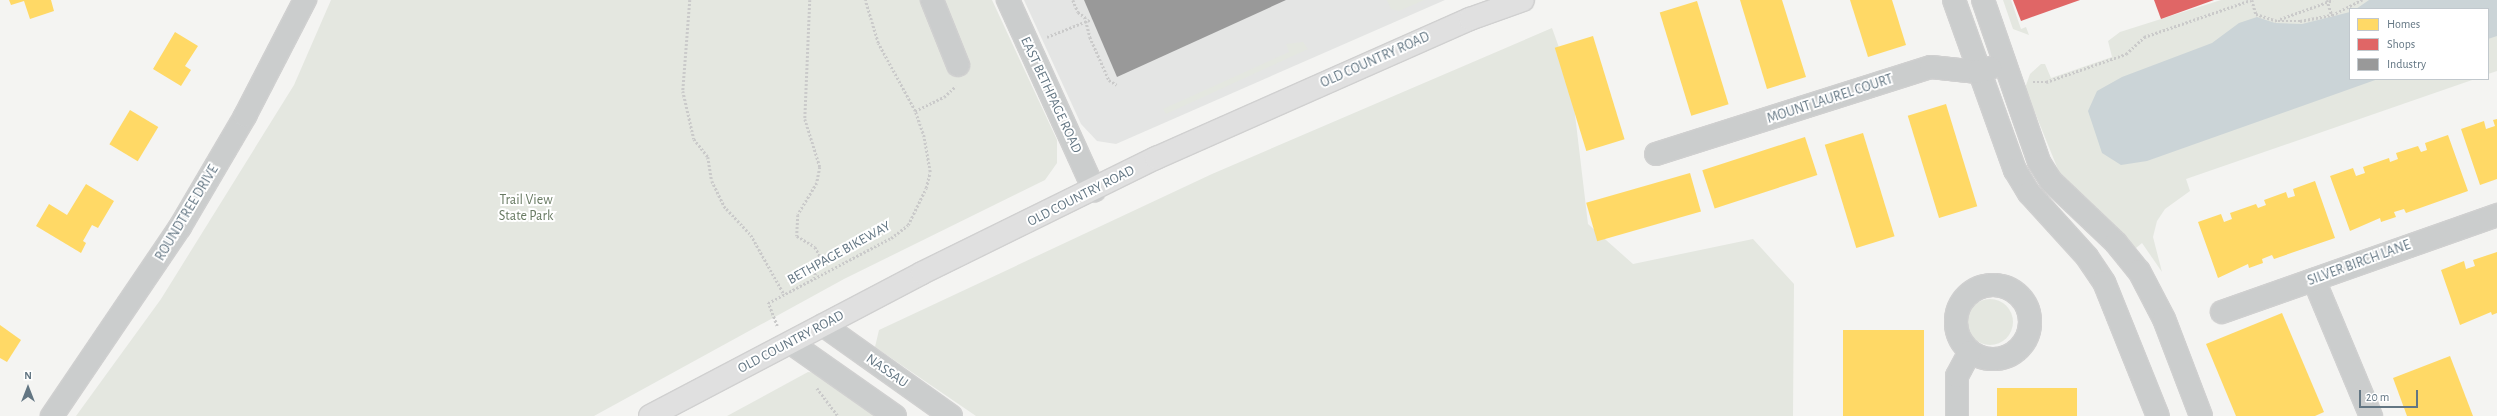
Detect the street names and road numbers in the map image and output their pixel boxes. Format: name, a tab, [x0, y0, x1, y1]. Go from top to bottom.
street label: OLD COUNTRY ROAD	[1318, 28, 1432, 92]
street label: EAST BETHPAGE ROAD	[1017, 34, 1085, 156]
street label: MOUNT LAUREL COURT	[1765, 71, 1895, 127]
street label: ROUNDTREE DRIVE	[152, 162, 222, 264]
street label: OLD COUNTRY ROAD	[1025, 162, 1137, 230]
street label: BETHPAGE BIKEWAY	[784, 218, 894, 288]
street label: SILVER BIRCH LANE	[2305, 237, 2413, 289]
street label: OLD COUNTRY ROAD	[735, 307, 847, 377]
street label: NASSAU	[863, 351, 911, 391]

